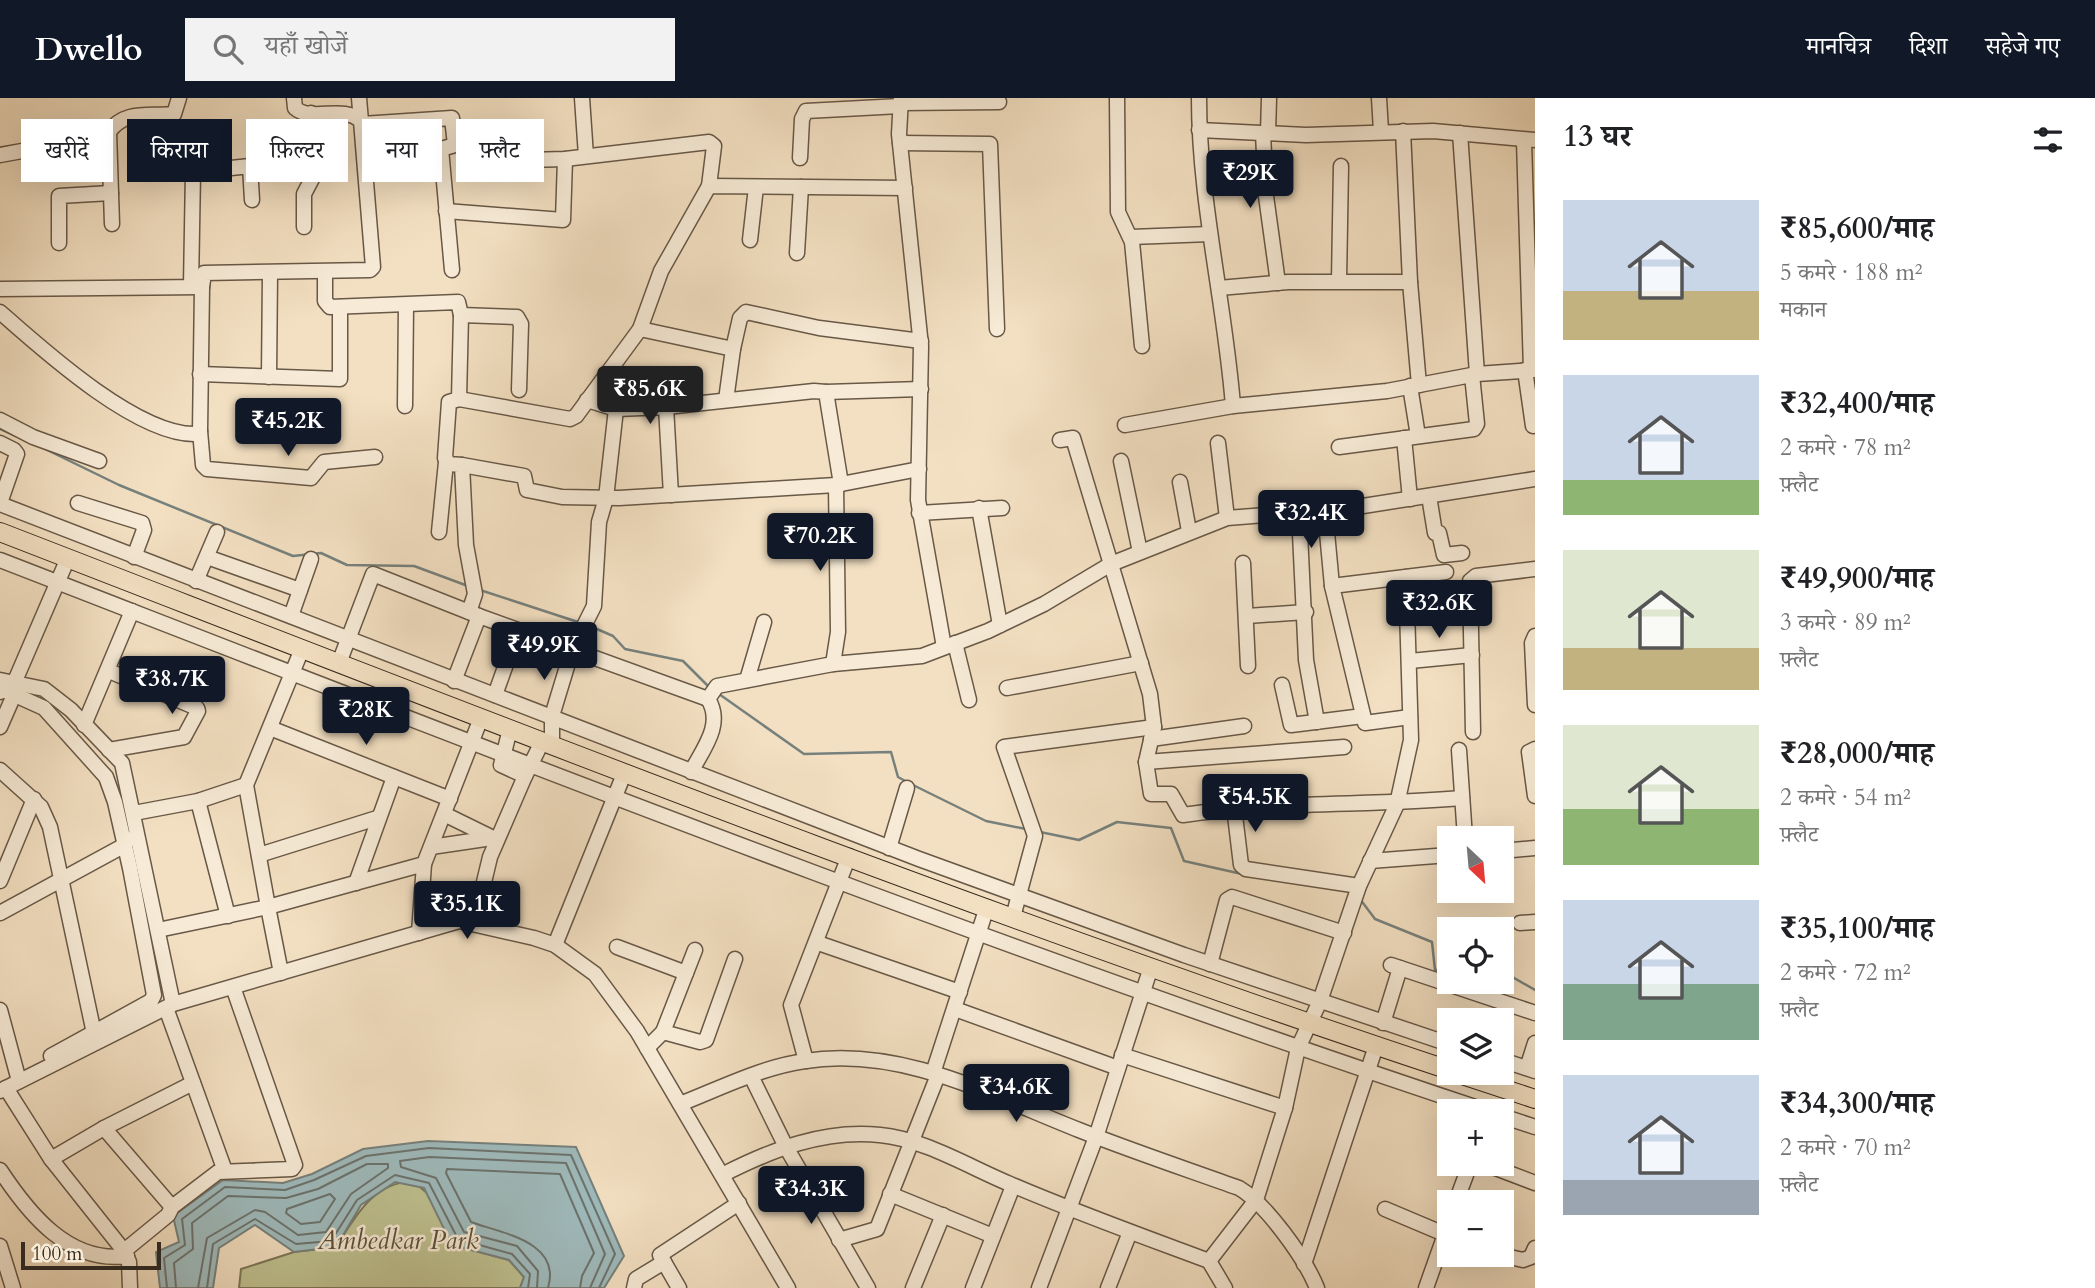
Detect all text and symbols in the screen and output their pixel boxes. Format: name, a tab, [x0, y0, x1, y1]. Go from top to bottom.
search box	[185, 18, 675, 81]
text: Dwello	[35, 27, 143, 72]
text: यहाँ खोजें	[265, 28, 348, 63]
icon: search	[209, 30, 247, 68]
text: मानचित्र	[1806, 30, 1871, 63]
text: दिशा	[1909, 30, 1947, 63]
text: सहेजे गए	[1985, 30, 2060, 63]
text: 13 घर	[1563, 116, 1632, 157]
chip: खरीदें	[21, 119, 113, 182]
chip: किराया	[127, 119, 232, 182]
chip: फ़िल्टर	[246, 119, 348, 182]
chip: नया	[362, 119, 442, 182]
chip: फ़्लैट	[456, 119, 544, 182]
icon: filters	[2029, 121, 2067, 159]
pin: ₹29K	[1209, 150, 1291, 210]
text: ₹29K	[1222, 157, 1278, 188]
text: ₹85,600/माह	[1780, 208, 1934, 249]
icon: home	[1619, 228, 1703, 312]
text: 5 कमरे · 188 m²	[1780, 257, 1923, 288]
text: मकान	[1780, 294, 1827, 325]
pin: ₹85.6K	[593, 366, 707, 426]
text: ₹85.6K	[613, 373, 687, 404]
text: ₹32,400/माह	[1780, 383, 1934, 424]
pin: ₹45.2K	[231, 398, 345, 458]
icon: home	[1619, 403, 1703, 487]
text: ₹45.2K	[251, 405, 325, 436]
text: 2 कमरे · 78 m²	[1780, 432, 1911, 463]
text: फ़्लैट	[1780, 469, 1818, 500]
pin: ₹32.4K	[1254, 490, 1368, 550]
text: ₹32.4K	[1274, 497, 1348, 528]
pin: ₹70.2K	[763, 514, 877, 573]
text: ₹70.2K	[783, 520, 857, 551]
text: ₹49,900/माह	[1780, 558, 1934, 599]
icon: home	[1619, 578, 1703, 662]
pin: ₹32.6K	[1382, 580, 1496, 640]
text: ₹32.6K	[1402, 587, 1476, 618]
text: 3 कमरे · 89 m²	[1780, 607, 1911, 638]
pin: ₹49.9K	[487, 622, 601, 682]
text: ₹49.9K	[507, 629, 581, 660]
text: फ़्लैट	[1780, 644, 1818, 675]
pin: ₹38.7K	[115, 656, 229, 716]
text: ₹38.7K	[135, 663, 209, 694]
pin: ₹28K	[325, 688, 407, 747]
text: ₹28K	[338, 694, 394, 725]
text: ₹28,000/माह	[1780, 733, 1934, 774]
icon: home	[1619, 753, 1703, 837]
pin: ₹54.5K	[1198, 774, 1312, 834]
text: ₹54.5K	[1218, 781, 1292, 812]
text: 2 कमरे · 54 m²	[1780, 782, 1911, 813]
text: फ़्लैट	[1780, 819, 1818, 850]
north arrow	[1437, 826, 1514, 903]
map controls	[1437, 826, 1514, 1267]
pin: ₹35.1K	[410, 882, 524, 941]
text: ₹35.1K	[430, 888, 504, 919]
text: ₹35,100/माह	[1780, 908, 1934, 949]
button: locate	[1437, 917, 1514, 994]
icon: home	[1619, 928, 1703, 1012]
text: 2 कमरे · 72 m²	[1780, 957, 1911, 988]
text: फ़्लैट	[1780, 994, 1818, 1025]
button: layers	[1437, 1008, 1514, 1085]
pin: ₹34.6K	[959, 1065, 1073, 1124]
text: ₹34.6K	[979, 1071, 1053, 1102]
text: ₹34,300/माह	[1780, 1083, 1934, 1124]
button: +	[1437, 1099, 1514, 1176]
icon: home	[1619, 1103, 1703, 1187]
text: 2 कमरे · 70 m²	[1780, 1132, 1911, 1163]
pin: ₹34.3K	[754, 1166, 868, 1226]
text: फ़्लैट	[1780, 1169, 1818, 1200]
text: ₹34.3K	[774, 1173, 848, 1204]
button: −	[1437, 1190, 1514, 1267]
park label: Ambedkar Park	[316, 1223, 479, 1258]
scale bar	[21, 1239, 161, 1271]
text: 100 m	[32, 1241, 82, 1267]

